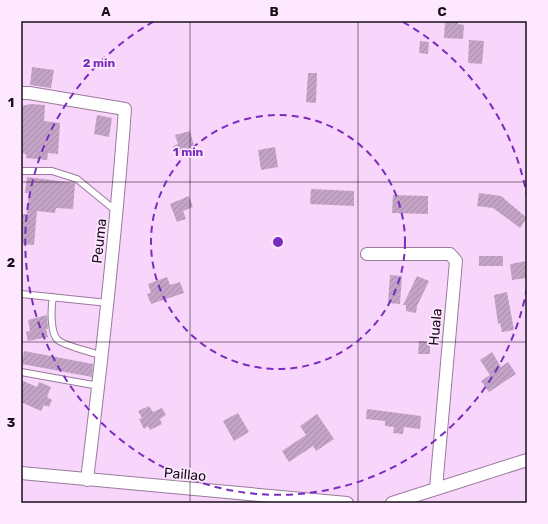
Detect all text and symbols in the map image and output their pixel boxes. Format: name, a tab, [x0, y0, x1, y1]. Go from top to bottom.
text: A	[101, 4, 111, 19]
text: B	[269, 4, 279, 19]
text: C	[437, 4, 447, 19]
text: 2 min	[83, 56, 116, 70]
text: 1	[8, 95, 14, 110]
text: 1 min	[173, 145, 204, 159]
street label: Peuma	[89, 218, 110, 264]
centre of rings	[271, 235, 285, 249]
text: 2	[7, 255, 15, 270]
street label: Huala	[425, 308, 446, 346]
text: 3	[7, 415, 16, 430]
street label: Paillao	[163, 464, 207, 485]

